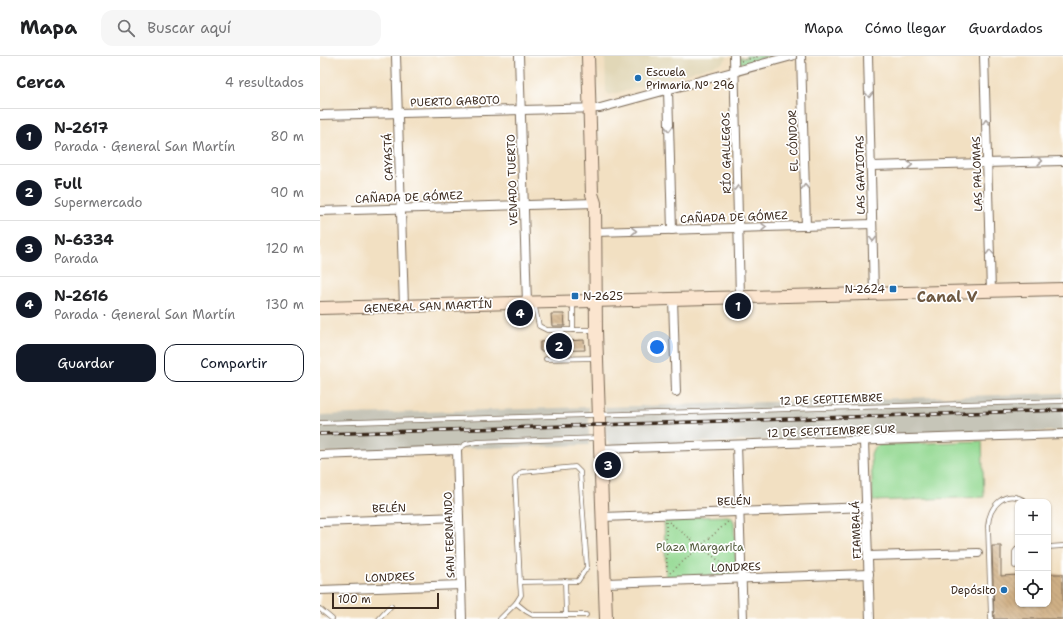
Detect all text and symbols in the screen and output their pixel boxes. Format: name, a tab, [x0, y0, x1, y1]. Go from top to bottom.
search box	[101, 10, 381, 46]
text: Mapa	[20, 15, 77, 40]
icon: search	[115, 17, 137, 39]
text: Buscar aquí	[147, 18, 231, 38]
text: Mapa	[804, 19, 843, 37]
text: Cómo llegar	[865, 19, 946, 37]
text: Guardados	[968, 19, 1043, 37]
place label: Escuela Primaria Nº 296	[646, 65, 735, 93]
text: Cerca	[16, 71, 65, 93]
marker: Escuela Primaria Nº 296	[633, 73, 643, 83]
text: 4 resultados	[225, 74, 304, 91]
street label: PUERTO GABOTO	[410, 92, 500, 111]
one-way arrow	[865, 92, 873, 98]
street label: EL CÓNDOR	[784, 109, 802, 172]
street label: RÍO GALLEGOS	[717, 112, 735, 194]
text: N-2617	[54, 118, 108, 138]
one-way arrow	[982, 119, 990, 125]
one-way arrow	[664, 126, 673, 132]
text: 1	[26, 128, 32, 145]
text: 80 m	[270, 128, 304, 145]
street label: CAYASTÁ	[379, 133, 397, 181]
street label: VENADO TUERTO	[503, 134, 522, 226]
street label: LAS GAVIOTAS	[852, 135, 869, 215]
street label: LAS PALOMAS	[969, 136, 986, 212]
text: Parada · General San Martín	[54, 138, 235, 155]
one-way arrow	[1037, 157, 1043, 165]
one-way arrow	[907, 160, 913, 169]
text: Full	[54, 174, 82, 194]
text: 2	[24, 184, 34, 201]
text: 90 m	[270, 184, 304, 201]
one-way arrow	[801, 184, 809, 190]
one-way arrow	[733, 185, 742, 191]
street label: CAÑADA DE GÓMEZ	[355, 187, 463, 207]
text: Supermercado	[54, 194, 142, 211]
street label: CAÑADA DE GÓMEZ	[680, 207, 788, 227]
one-way arrow	[761, 223, 767, 231]
one-way arrow	[631, 226, 637, 235]
text: N-6334	[54, 230, 114, 250]
one-way arrow	[869, 236, 877, 242]
text: 3	[24, 240, 34, 257]
text: 120 m	[266, 240, 304, 257]
one-way arrow	[986, 249, 994, 255]
text: Parada	[54, 250, 98, 267]
place label: N-2624	[845, 282, 885, 297]
marker: N-2624	[888, 284, 898, 294]
text: N-2616	[54, 286, 108, 306]
district label: Canal V	[917, 287, 978, 307]
place label: N-2625	[583, 289, 623, 304]
marker: N-2625	[570, 291, 580, 301]
pin: 1	[725, 291, 751, 321]
text: 4	[24, 296, 34, 313]
text: 130 m	[266, 296, 304, 313]
street label: GENERAL SAN MARTÍN	[363, 296, 493, 316]
pin: 4	[507, 298, 533, 328]
text: Parada · General San Martín	[54, 306, 235, 323]
pin: 2	[546, 331, 572, 361]
your location	[647, 337, 667, 357]
button: Guardar	[16, 344, 156, 382]
button: Compartir	[164, 344, 304, 382]
street label: 12 DE SEPTIEMBRE	[779, 390, 883, 409]
street label: 12 DE SEPTIEMBRE SUR	[767, 422, 896, 441]
pin: 3	[595, 450, 621, 480]
street label: SAN FERNANDO	[440, 491, 459, 578]
street label: BELÉN	[717, 492, 751, 510]
street label: BELÉN	[372, 499, 406, 517]
map controls	[1015, 499, 1051, 607]
button: +	[1015, 499, 1051, 535]
street label: FIAMBALÁ	[847, 501, 865, 559]
button: −	[1015, 535, 1051, 571]
park label: Plaza Margarita	[656, 540, 744, 555]
street label: LONDRES	[711, 559, 761, 576]
street label: LONDRES	[365, 569, 415, 586]
button: locate	[1015, 571, 1051, 607]
place label: Depósito	[951, 583, 996, 598]
marker: Depósito	[999, 585, 1009, 595]
scale bar	[332, 591, 439, 610]
text: 100 m	[338, 592, 371, 607]

